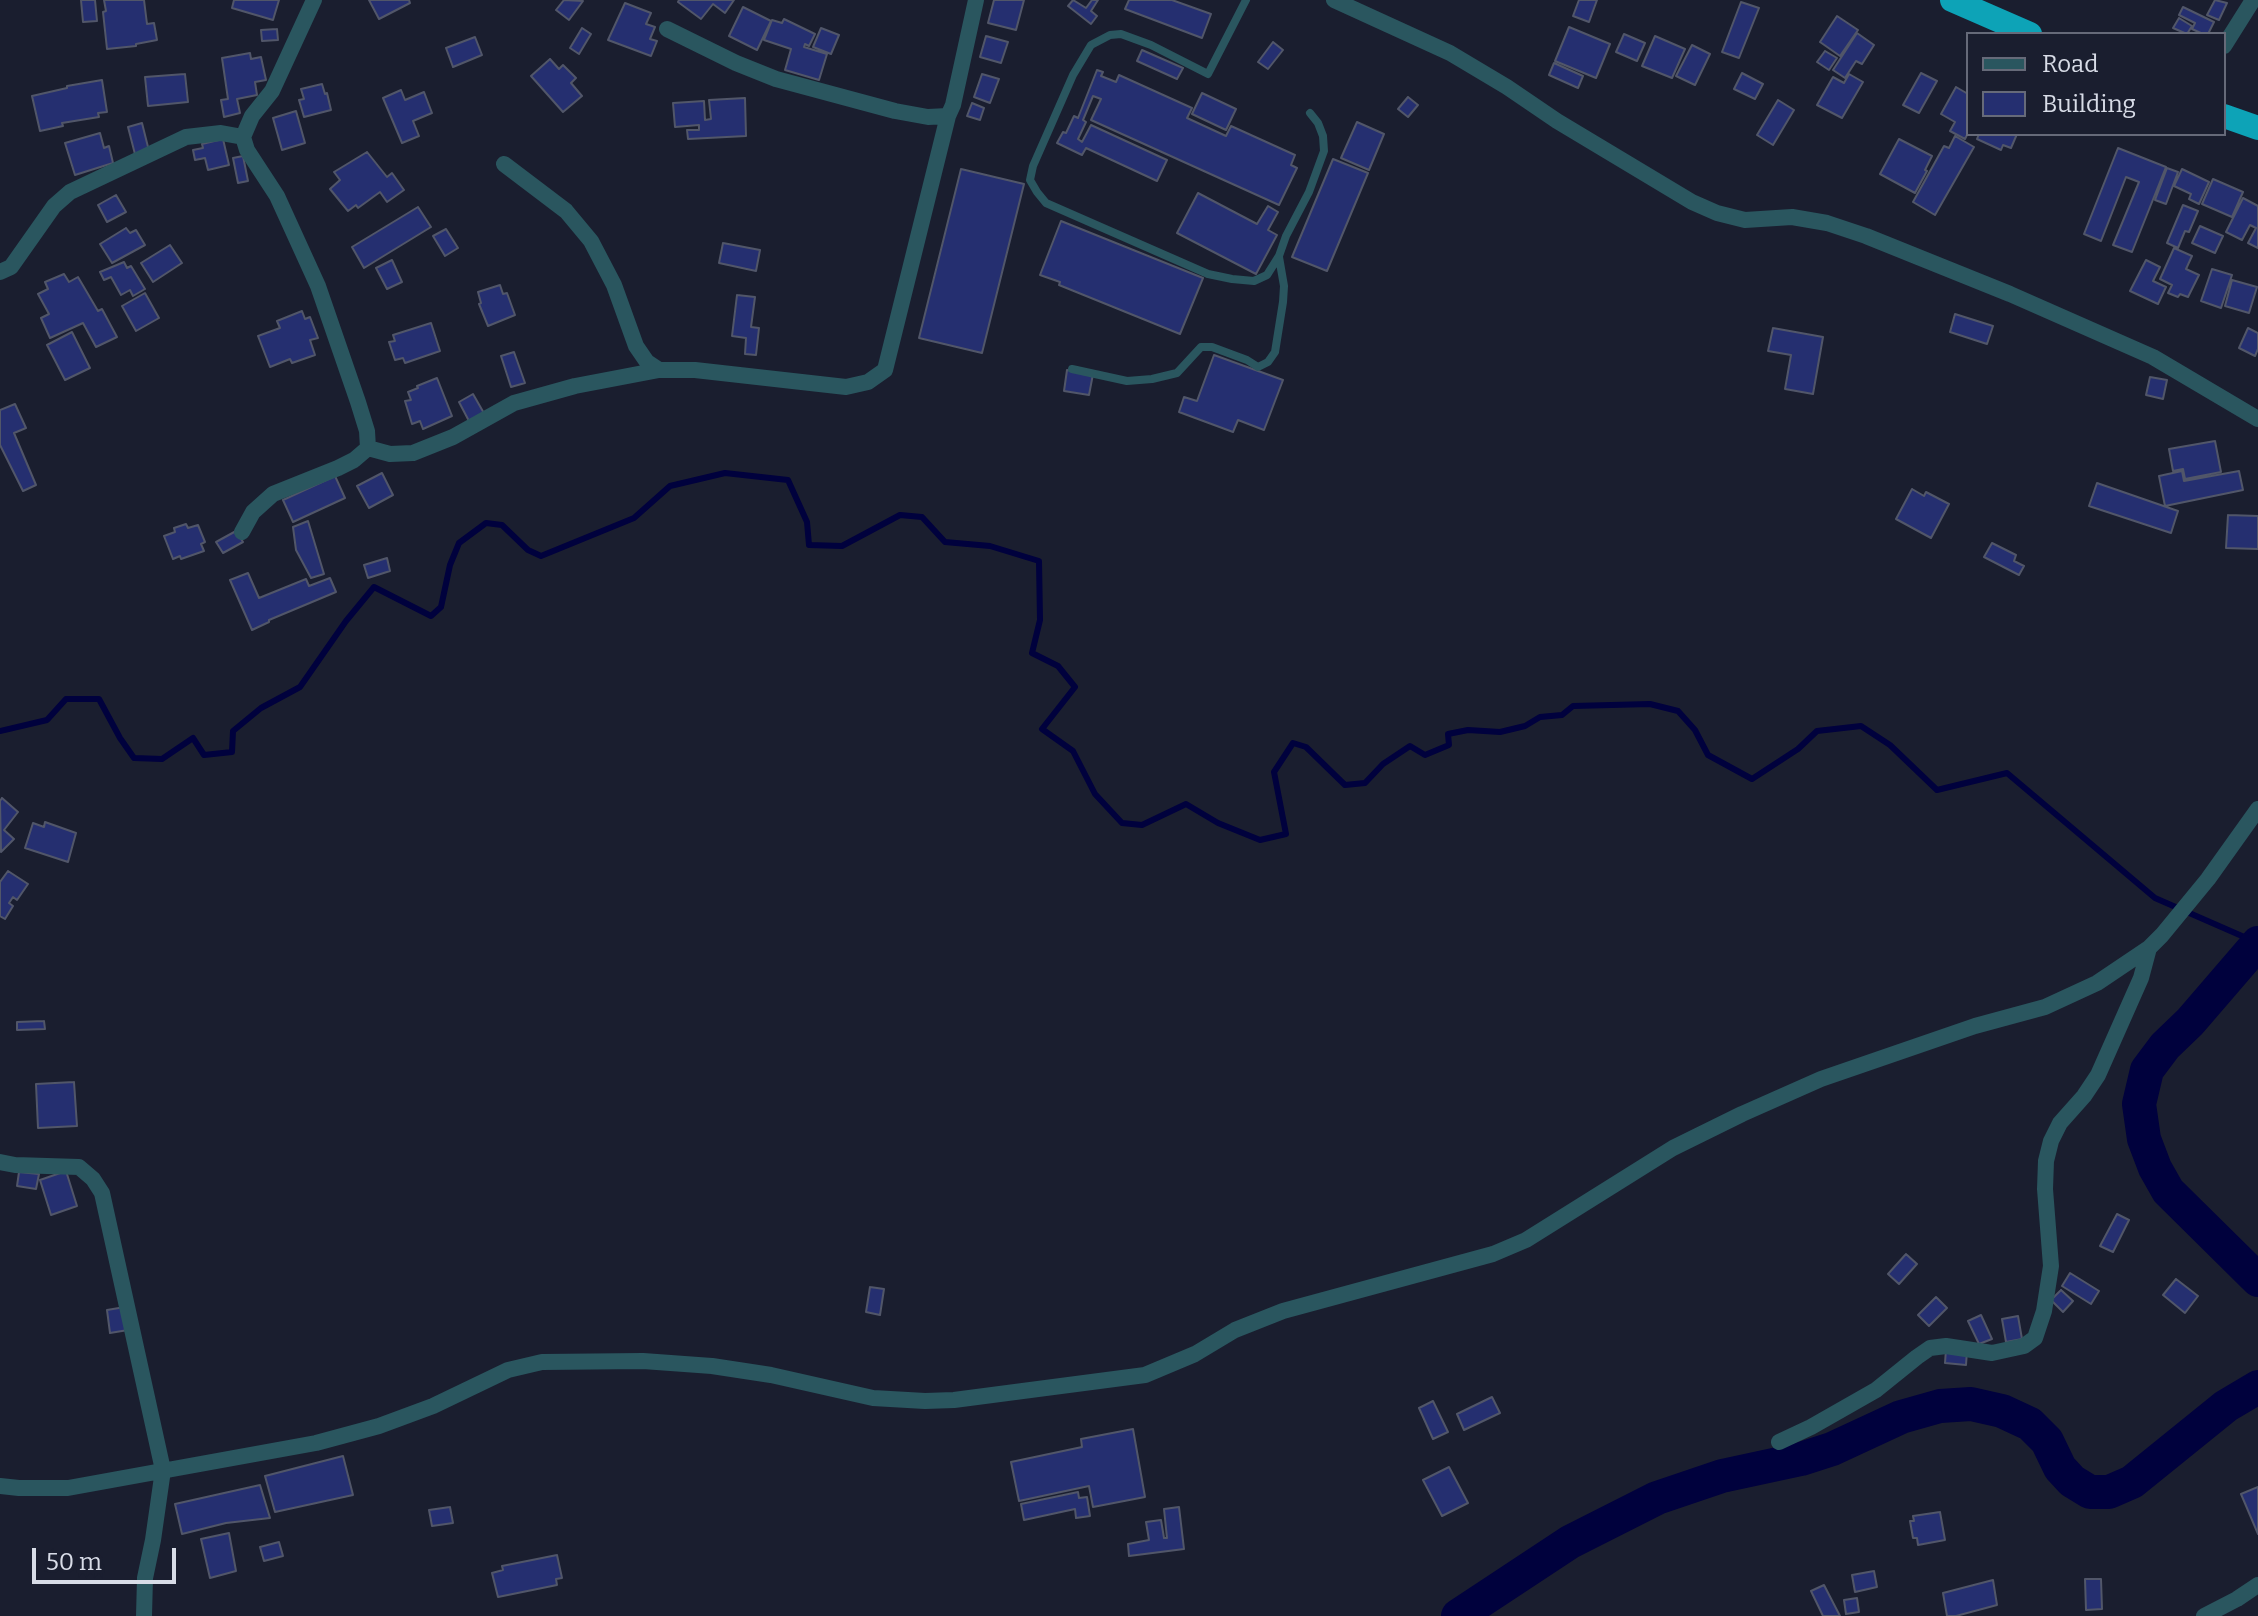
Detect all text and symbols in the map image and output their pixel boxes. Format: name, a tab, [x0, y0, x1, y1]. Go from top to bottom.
legend	[1966, 32, 2226, 136]
text: Road	[2042, 50, 2098, 78]
text: Building	[2042, 90, 2136, 118]
scale bar	[36, 1532, 180, 1582]
text: 50 m	[46, 1548, 102, 1576]

